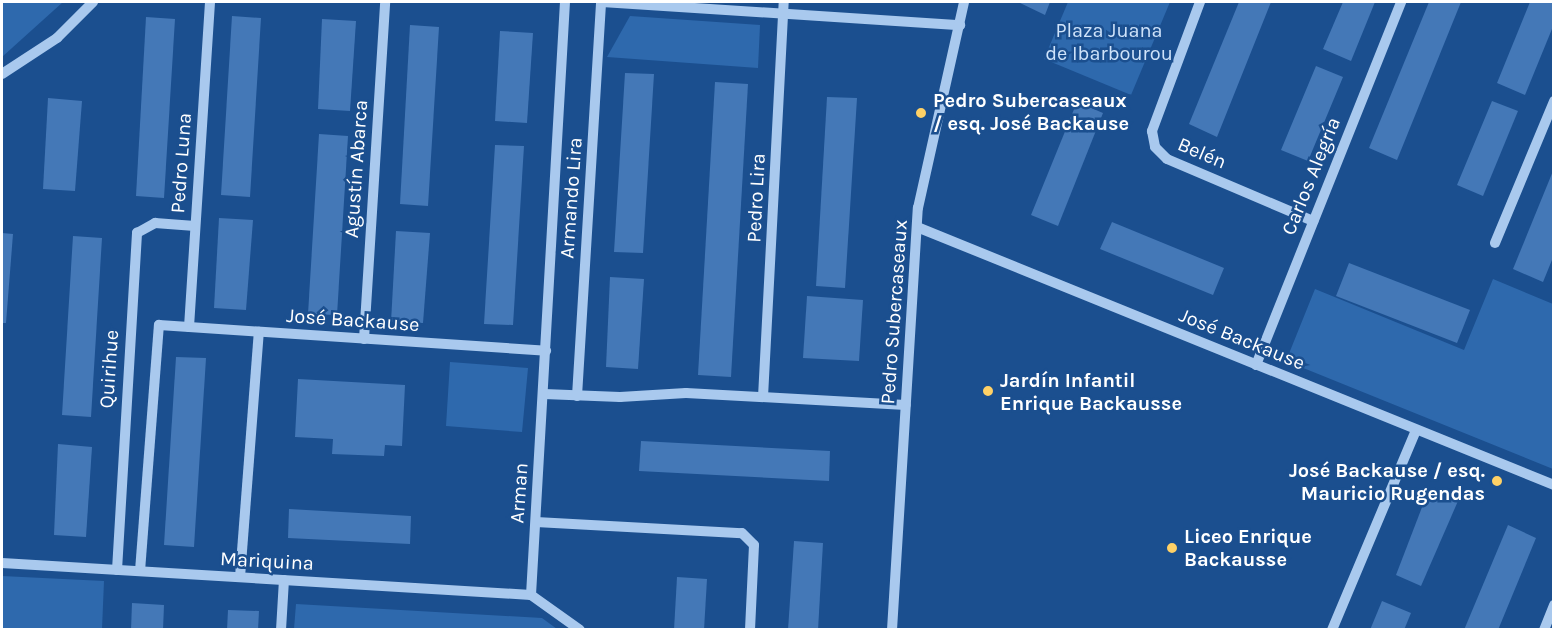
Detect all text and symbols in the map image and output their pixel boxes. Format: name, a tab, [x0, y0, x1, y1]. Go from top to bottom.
park label: Plaza Juana de Ibarbourou	[1045, 19, 1173, 66]
place label: Pedro Subercaseaux / esq. José Backause	[933, 89, 1129, 136]
street label: Agustín Abarca	[339, 99, 373, 239]
marker: Pedro Subercaseaux / esq. José Backause	[914, 106, 928, 120]
street label: Pedro Luna	[166, 112, 196, 214]
street label: Carlos Alegría	[1276, 113, 1346, 239]
street label: Belén	[1174, 132, 1230, 174]
street label: Armando Lira	[555, 137, 587, 259]
street label: Pedro Lira	[742, 153, 770, 243]
street label: Pedro Subercaseaux	[876, 219, 912, 405]
street label: José Backause	[286, 303, 420, 337]
street label: José Backause	[1176, 303, 1308, 375]
street label: Quirihue	[94, 329, 124, 409]
place label: Jardín Infantil Enrique Backausse	[1000, 368, 1182, 415]
marker: Jardín Infantil Enrique Backausse	[981, 384, 995, 398]
place label: José Backause / esq. Mauricio Rugendas	[1289, 458, 1485, 505]
street label: Arman	[505, 462, 533, 524]
marker: José Backause / esq. Mauricio Rugendas	[1490, 474, 1504, 488]
place label: Liceo Enrique Backausse	[1184, 524, 1312, 571]
marker: Liceo Enrique Backausse	[1165, 541, 1179, 555]
street label: Mariquina	[219, 547, 315, 575]

